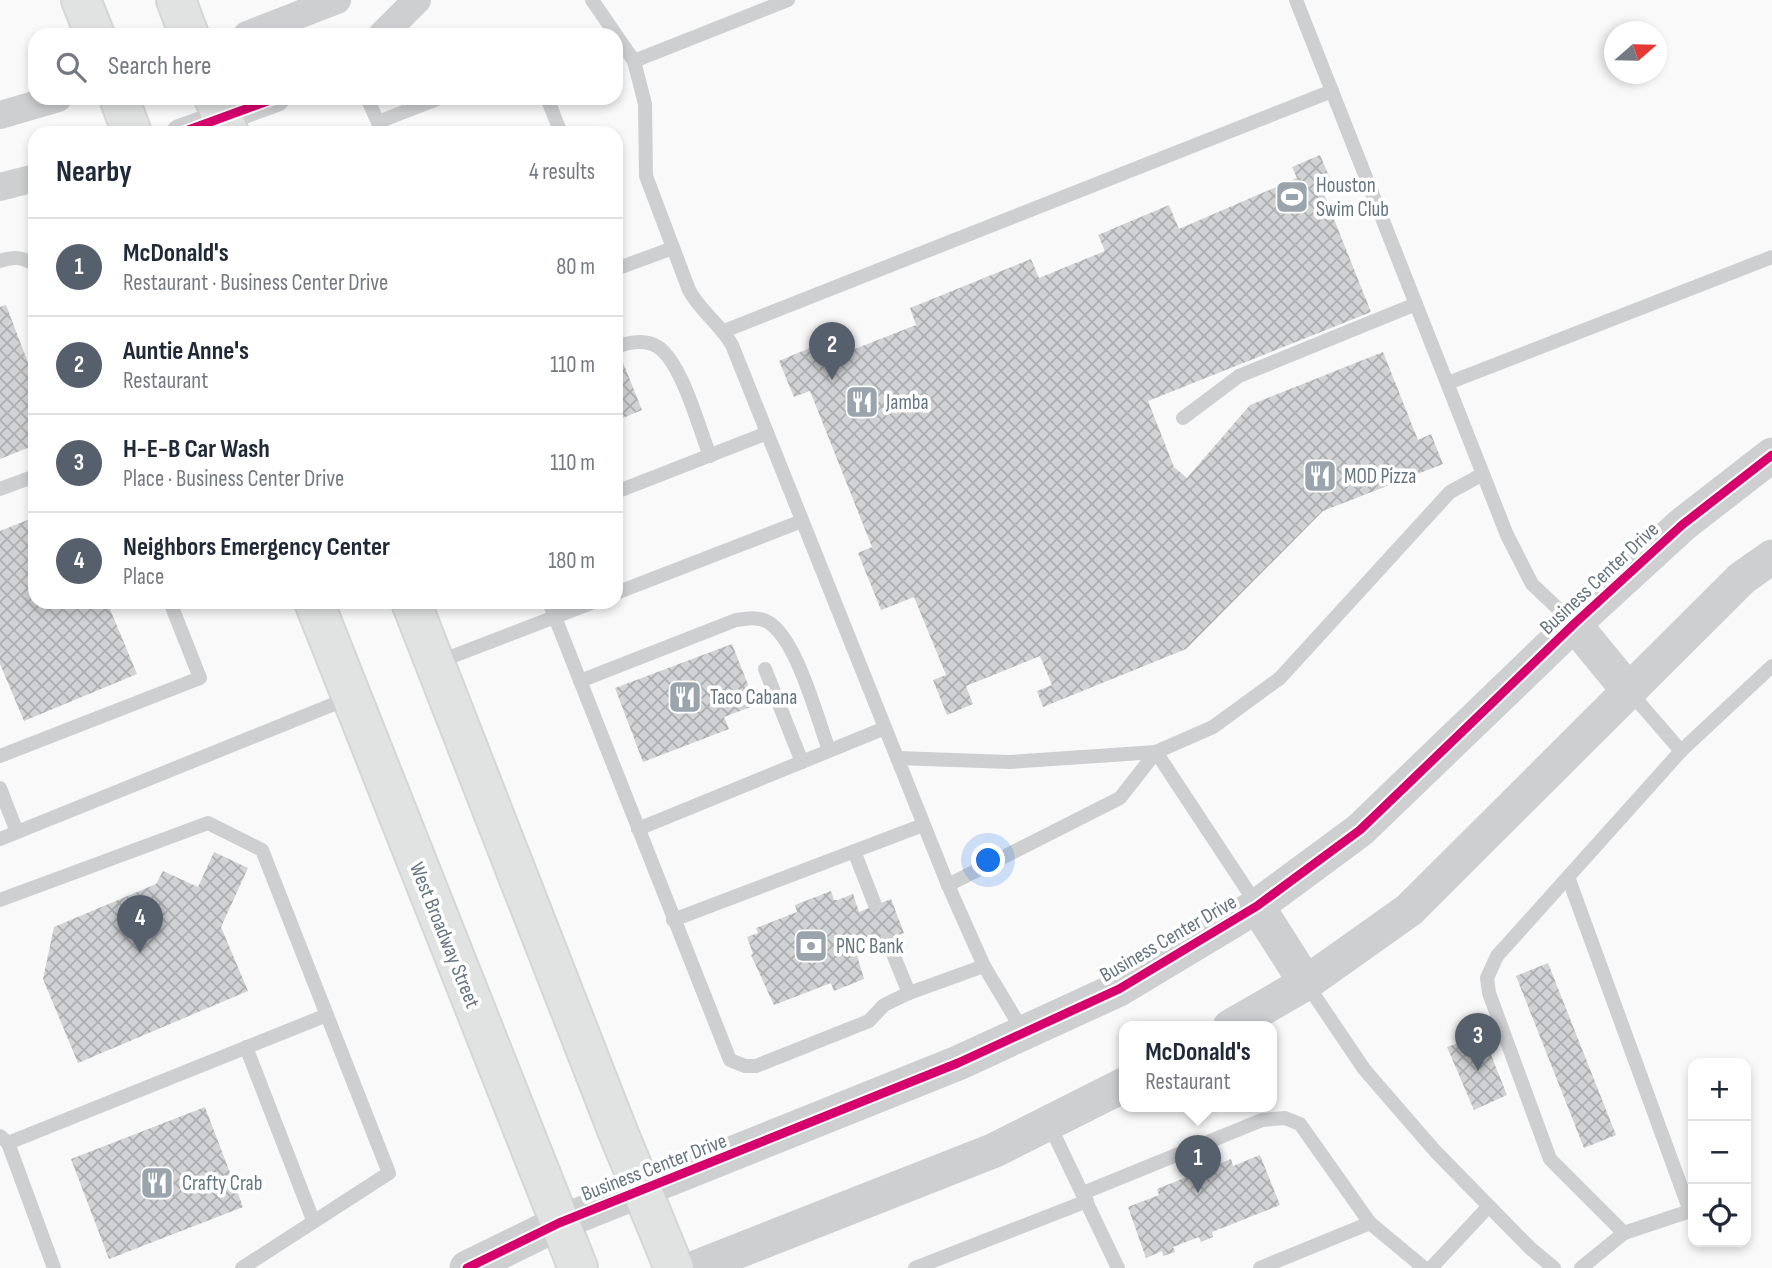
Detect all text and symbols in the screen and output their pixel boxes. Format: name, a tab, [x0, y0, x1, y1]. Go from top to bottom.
north arrow	[1604, 21, 1667, 84]
search box	[28, 28, 623, 105]
icon: search	[52, 48, 90, 86]
text: Search here	[108, 51, 211, 82]
text: Nearby	[56, 154, 132, 190]
text: 4 results	[529, 158, 595, 186]
place label: Houston Swim Club	[1316, 173, 1389, 222]
sports icon: Houston Swim Club	[1273, 178, 1311, 216]
text: McDonald's	[123, 238, 229, 269]
text: 1	[74, 253, 84, 281]
text: 80 m	[556, 253, 595, 281]
text: Restaurant · Business Center Drive	[123, 269, 388, 297]
pin: 2	[809, 322, 855, 380]
text: Auntie Anne's	[123, 336, 249, 367]
text: 2	[74, 351, 84, 379]
text: 110 m	[550, 351, 595, 379]
text: Restaurant	[123, 367, 208, 395]
restaurant icon: Jamba	[843, 383, 881, 421]
place label: Jamba	[885, 390, 929, 415]
text: H-E-B Car Wash	[123, 434, 270, 465]
text: 3	[74, 449, 84, 477]
text: 110 m	[550, 449, 595, 477]
restaurant icon: MOD Pizza	[1301, 457, 1339, 495]
place label: MOD Pizza	[1344, 464, 1416, 489]
text: Place · Business Center Drive	[123, 465, 344, 493]
street label: Business Center Drive	[1535, 517, 1664, 640]
text: Neighbors Emergency Center	[123, 532, 390, 563]
text: 4	[74, 547, 84, 575]
text: 180 m	[548, 547, 595, 575]
text: Place	[123, 563, 164, 591]
restaurant icon: Taco Cabana	[666, 678, 704, 716]
place label: Taco Cabana	[710, 685, 797, 710]
your location	[971, 843, 1005, 877]
street label: West Broadway Street	[404, 859, 485, 1012]
street label: Business Center Drive	[1096, 889, 1241, 988]
pin: 4	[117, 895, 163, 953]
bank icon: PNC Bank	[792, 927, 830, 965]
place label: PNC Bank	[836, 934, 904, 959]
pin: 3	[1455, 1013, 1501, 1071]
popup	[1119, 1021, 1277, 1112]
text: McDonald's	[1145, 1037, 1251, 1068]
map controls	[1688, 1058, 1751, 1247]
button: +	[1688, 1058, 1751, 1121]
text: Restaurant	[1145, 1068, 1231, 1096]
button: −	[1688, 1121, 1751, 1184]
street label: Business Center Drive	[578, 1128, 730, 1207]
pin: 1	[1175, 1135, 1221, 1193]
restaurant icon: Crafty Crab	[138, 1164, 176, 1202]
place label: Crafty Crab	[182, 1171, 262, 1196]
button: locate	[1688, 1184, 1751, 1247]

